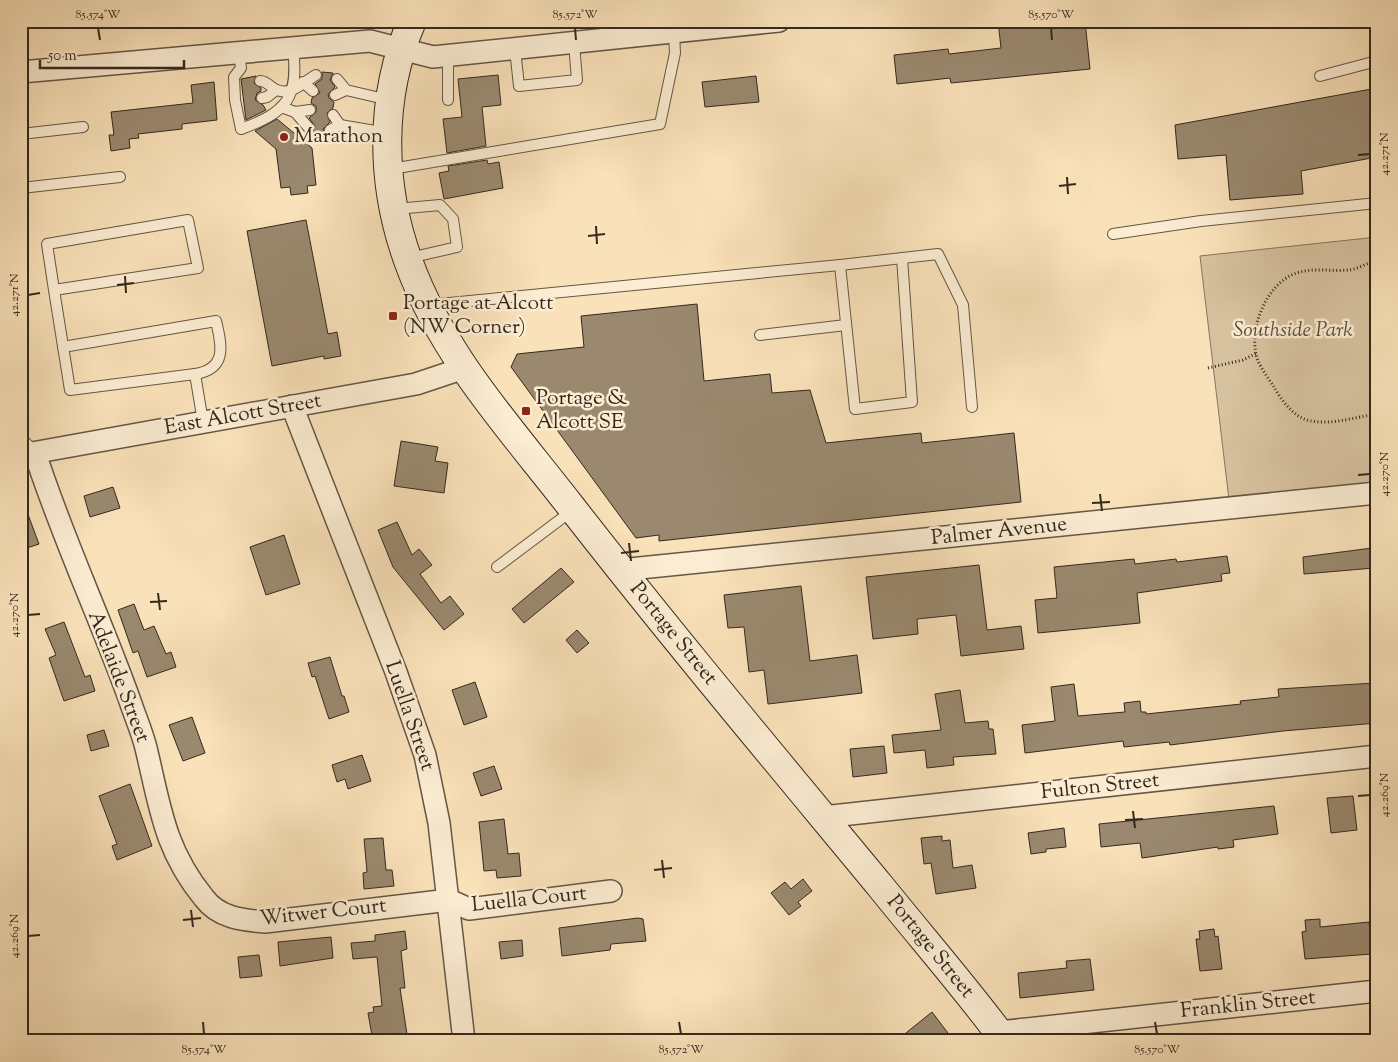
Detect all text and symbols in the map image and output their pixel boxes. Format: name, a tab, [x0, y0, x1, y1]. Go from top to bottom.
text: 85.574°W	[76, 6, 121, 24]
text: 85.572°W	[553, 6, 598, 24]
text: 85.570°W	[1028, 6, 1074, 24]
scale bar	[40, 38, 184, 70]
text: 50 m	[47, 46, 77, 67]
place label: Marathon	[294, 122, 383, 152]
marker: Marathon	[278, 131, 290, 143]
text: 42.271°N	[1376, 132, 1394, 176]
text: 42.271°N	[6, 273, 24, 317]
place label: Portage at Alcott (NW Corner)	[403, 289, 553, 343]
marker: Portage at Alcott (NW Corner)	[387, 310, 399, 322]
park label: Southside Park	[1233, 316, 1353, 346]
place label: Portage & Alcott SE	[536, 384, 627, 438]
street label: East Alcott Street	[162, 386, 324, 444]
marker: Portage & Alcott SE	[520, 405, 532, 417]
text: 42.270°N	[1376, 451, 1394, 496]
street label: Palmer Avenue	[930, 510, 1068, 554]
street label: Portage Street	[622, 576, 724, 692]
text: 42.270°N	[6, 592, 24, 637]
street label: Adelaide Street	[79, 607, 157, 747]
street label: Luella Street	[376, 657, 442, 775]
street label: Fulton Street	[1039, 766, 1161, 808]
text: 42.269°N	[1376, 772, 1394, 817]
street label: Luella Court	[470, 879, 588, 921]
street label: Portage Street	[879, 889, 981, 1005]
street label: Witwer Court	[258, 891, 388, 935]
text: 42.269°N	[6, 913, 24, 958]
street label: Franklin Street	[1179, 983, 1317, 1027]
text: 85.574°W	[182, 1041, 227, 1059]
text: 85.572°W	[659, 1041, 704, 1059]
text: 85.570°W	[1134, 1041, 1180, 1059]

